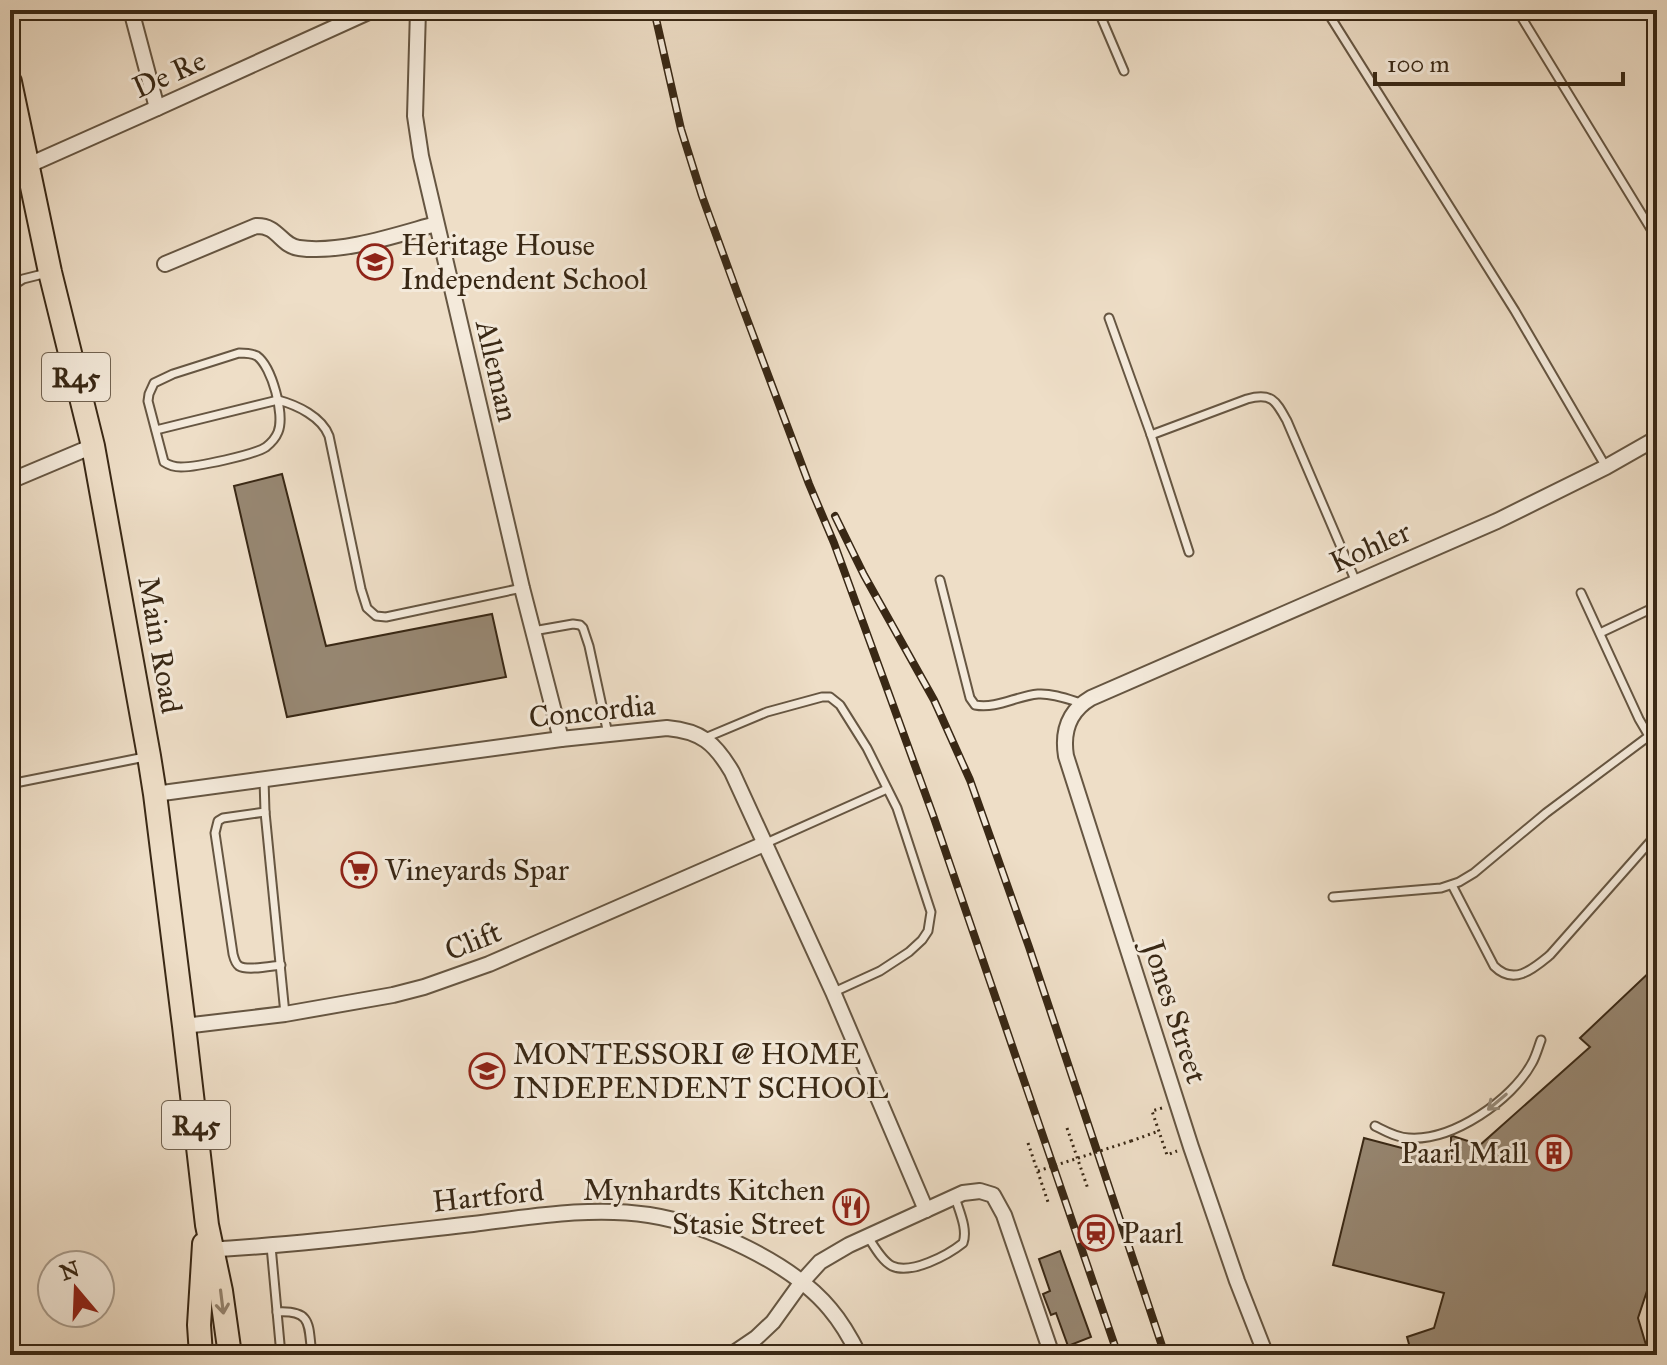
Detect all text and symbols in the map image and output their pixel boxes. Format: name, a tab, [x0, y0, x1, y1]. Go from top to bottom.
scale bar	[1375, 36, 1623, 86]
street label: De Re	[127, 42, 211, 106]
text: 100 m	[1387, 49, 1450, 79]
place label: Heritage House Independent School	[401, 227, 648, 297]
school or university icon: Heritage House Independent School	[356, 243, 394, 281]
street label: Alleman	[467, 315, 526, 425]
road number: R45	[42, 353, 110, 401]
street label: Kohler	[1324, 513, 1417, 581]
street label: Main Road	[130, 574, 190, 716]
street label: Concordia	[527, 686, 657, 736]
supermarket icon: Vineyards Spar	[340, 851, 378, 889]
place label: Vineyards Spar	[384, 852, 570, 888]
street label: Clift	[440, 913, 507, 968]
street label: Jones Street	[1134, 933, 1215, 1088]
place label: MONTESSORI @ HOME INDEPENDENT SCHOOL	[513, 1036, 888, 1106]
school or university icon: MONTESSORI @ HOME INDEPENDENT SCHOOL	[468, 1052, 506, 1090]
one-way arrow	[1487, 1093, 1507, 1111]
road number: R45	[162, 1101, 230, 1149]
building icon: Paarl Mall	[1535, 1134, 1573, 1172]
place label: Paarl Mall	[1401, 1135, 1529, 1171]
street label: Hartford	[431, 1172, 545, 1220]
place label: Mynhardts Kitchen Stasie Street	[583, 1172, 825, 1242]
restaurant icon: Mynhardts Kitchen Stasie Street	[832, 1188, 870, 1226]
station icon: Paarl	[1077, 1214, 1115, 1252]
place label: Paarl	[1122, 1215, 1184, 1251]
north arrow	[36, 1249, 116, 1329]
text: N	[56, 1255, 83, 1286]
one-way arrow	[215, 1288, 230, 1315]

